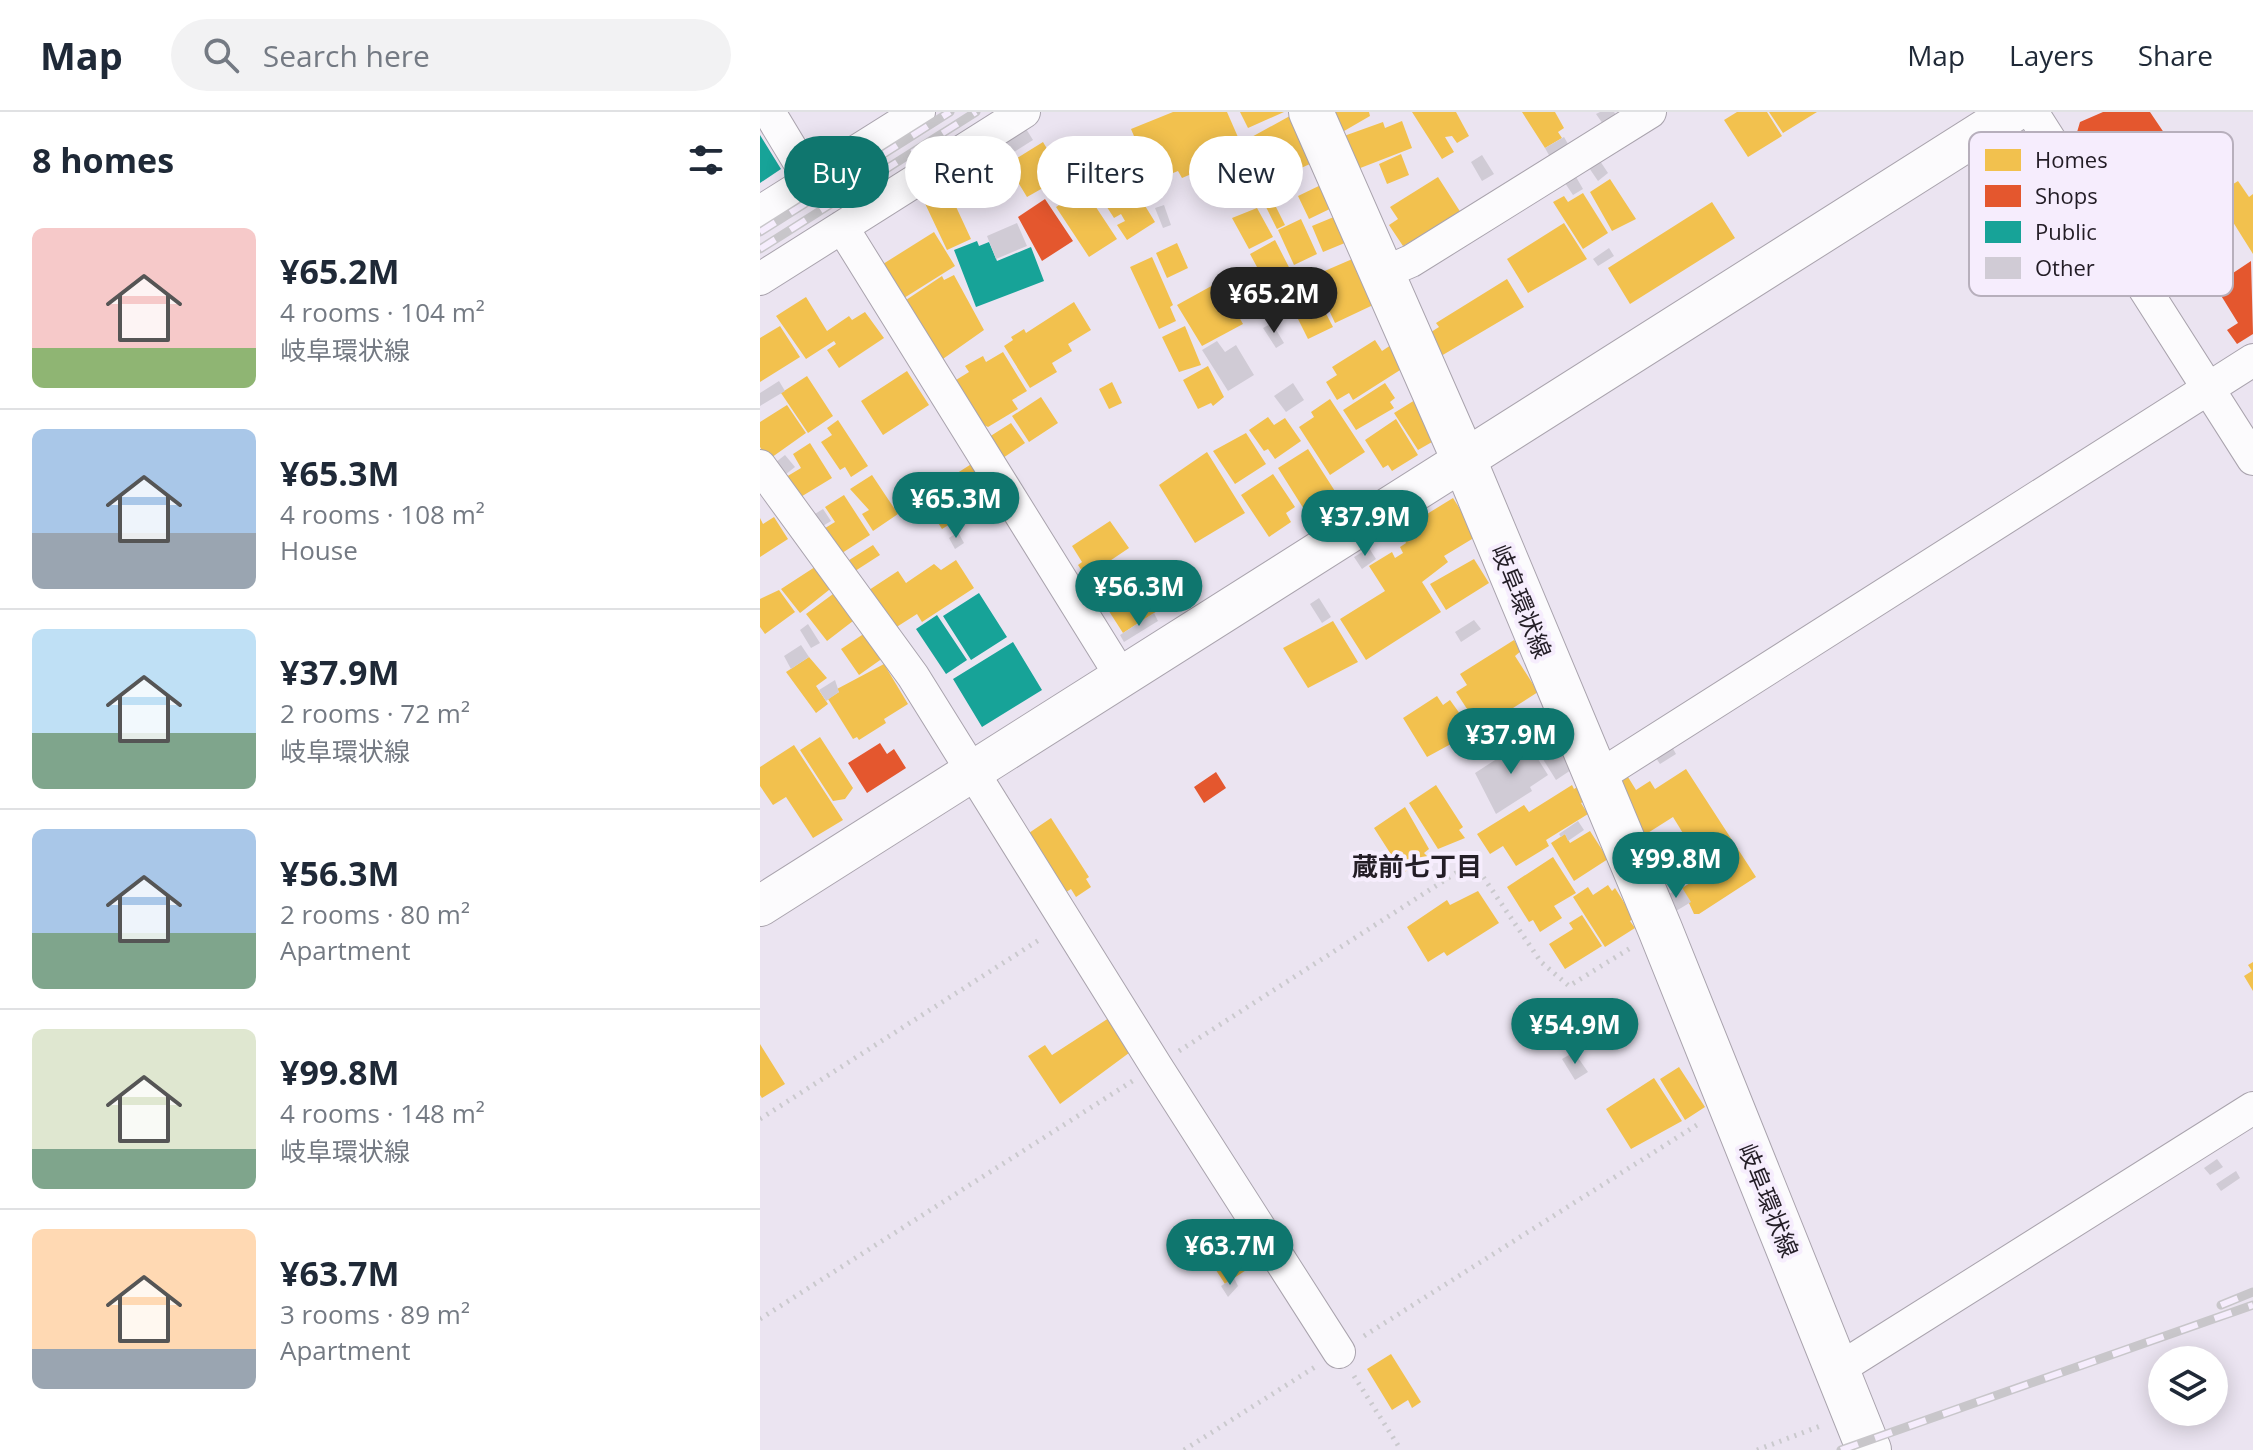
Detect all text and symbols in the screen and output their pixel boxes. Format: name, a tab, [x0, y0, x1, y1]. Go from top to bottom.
search box	[171, 19, 731, 91]
text: Map	[40, 29, 123, 81]
icon: search	[199, 33, 243, 77]
text: Search here	[263, 35, 430, 76]
text: Map	[1907, 36, 1965, 74]
text: Layers	[2009, 36, 2094, 74]
text: Share	[2138, 36, 2213, 74]
legend	[1969, 132, 2233, 296]
chip: Buy	[784, 136, 889, 208]
chip: Rent	[905, 136, 1021, 208]
chip: Filters	[1037, 136, 1173, 208]
chip: New	[1189, 136, 1303, 208]
text: 8 homes	[32, 137, 174, 183]
icon: filters	[684, 138, 728, 182]
text: Homes	[2035, 144, 2108, 174]
text: Shops	[2035, 180, 2098, 210]
text: Public	[2035, 216, 2097, 246]
text: ¥65.2M	[280, 248, 400, 294]
text: Other	[2035, 252, 2095, 282]
icon: home	[96, 260, 192, 356]
pin: ¥65.2M	[1209, 267, 1339, 335]
text: ¥65.2M	[1228, 275, 1320, 311]
text: 4 rooms · 104 m²	[280, 294, 485, 330]
text: 岐阜環状線	[280, 332, 410, 368]
text: ¥65.3M	[280, 450, 400, 496]
icon: home	[96, 461, 192, 557]
pin: ¥65.3M	[891, 472, 1021, 540]
text: ¥65.3M	[910, 480, 1002, 516]
pin: ¥37.9M	[1300, 490, 1430, 558]
text: 4 rooms · 108 m²	[280, 496, 485, 532]
text: ¥37.9M	[1319, 498, 1411, 534]
text: House	[280, 532, 358, 568]
street label: 岐阜環状線	[1484, 539, 1560, 663]
pin: ¥56.3M	[1074, 560, 1204, 628]
text: ¥56.3M	[1093, 568, 1185, 604]
text: ¥37.9M	[280, 649, 400, 695]
icon: home	[96, 661, 192, 757]
text: 2 rooms · 72 m²	[280, 695, 470, 731]
pin: ¥37.9M	[1446, 708, 1576, 776]
text: ¥37.9M	[1465, 716, 1557, 752]
text: 岐阜環状線	[280, 733, 410, 769]
pin: ¥99.8M	[1611, 832, 1741, 900]
text: ¥99.8M	[1630, 840, 1722, 876]
district label: 蔵前七丁目	[1352, 848, 1482, 884]
text: ¥56.3M	[280, 850, 400, 896]
icon: home	[96, 861, 192, 957]
text: 2 rooms · 80 m²	[280, 896, 470, 932]
text: Apartment	[280, 932, 411, 968]
pin: ¥54.9M	[1510, 998, 1640, 1066]
text: ¥54.9M	[1529, 1006, 1621, 1042]
text: ¥99.8M	[280, 1049, 400, 1095]
icon: home	[96, 1061, 192, 1157]
text: 4 rooms · 148 m²	[280, 1095, 485, 1131]
text: 岐阜環状線	[280, 1133, 410, 1169]
street label: 岐阜環状線	[1731, 1138, 1807, 1262]
pin: ¥63.7M	[1165, 1219, 1295, 1287]
text: ¥63.7M	[1184, 1227, 1276, 1263]
text: ¥63.7M	[280, 1250, 400, 1296]
icon: home	[96, 1261, 192, 1357]
text: 3 rooms · 89 m²	[280, 1296, 470, 1332]
text: Apartment	[280, 1332, 411, 1368]
map controls	[2148, 1346, 2228, 1426]
button: layers	[2148, 1346, 2228, 1426]

